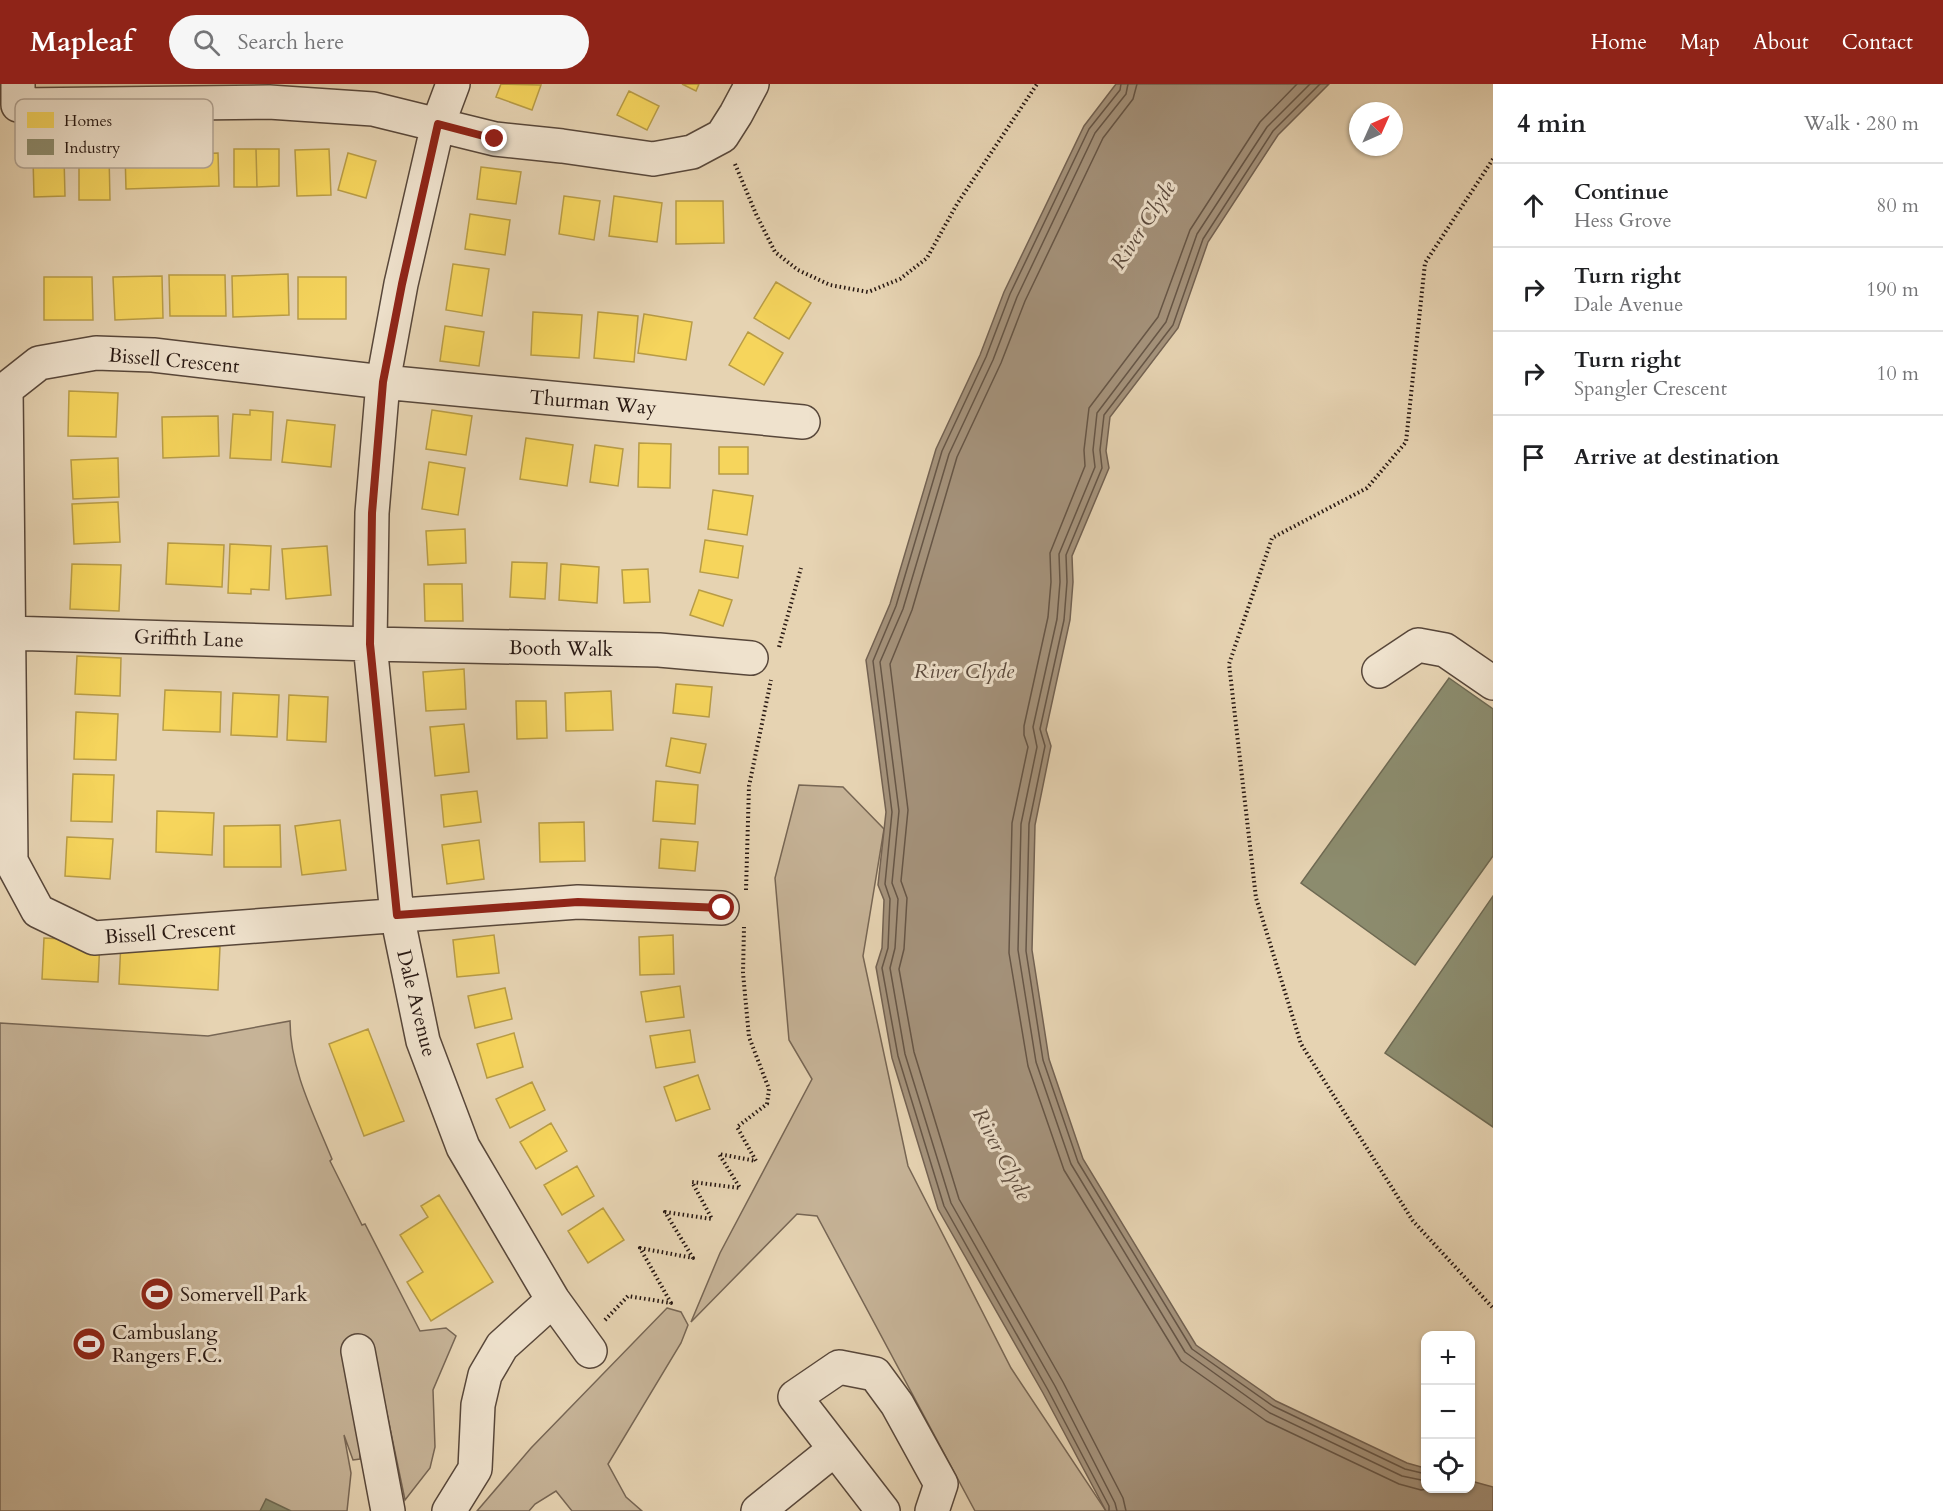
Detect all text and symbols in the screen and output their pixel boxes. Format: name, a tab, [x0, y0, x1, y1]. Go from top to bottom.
search box	[169, 15, 589, 69]
text: Mapleaf	[30, 23, 133, 61]
icon: search	[190, 26, 223, 59]
text: Search here	[238, 27, 344, 57]
text: Home	[1591, 28, 1647, 57]
text: Map	[1680, 28, 1720, 57]
text: About	[1753, 28, 1809, 57]
text: Contact	[1842, 28, 1913, 57]
legend	[15, 99, 213, 168]
north arrow	[1349, 102, 1403, 156]
text: 4 min	[1517, 106, 1586, 141]
text: Homes	[64, 110, 112, 132]
text: Walk · 280 m	[1804, 110, 1919, 137]
route end	[481, 125, 507, 151]
text: Industry	[64, 137, 121, 159]
water label: River Clyde	[1104, 174, 1183, 275]
text: Continue	[1574, 177, 1669, 207]
icon: ahead	[1517, 189, 1550, 222]
text: 80 m	[1876, 192, 1919, 219]
text: Hess Grove	[1574, 207, 1672, 234]
text: Turn right	[1574, 261, 1681, 291]
icon: right	[1517, 273, 1550, 306]
text: 190 m	[1866, 276, 1919, 303]
text: Dale Avenue	[1574, 291, 1683, 318]
street label: Bissell Crescent	[107, 341, 241, 380]
text: Turn right	[1574, 345, 1681, 375]
icon: right	[1517, 357, 1550, 390]
text: 10 m	[1876, 360, 1919, 387]
text: Spangler Crescent	[1574, 375, 1727, 402]
street label: Thurman Way	[528, 383, 658, 422]
icon: arrive	[1517, 441, 1550, 474]
text: Arrive at destination	[1574, 442, 1779, 472]
street label: Griffith Lane	[134, 623, 244, 654]
street label: Booth Walk	[509, 634, 614, 663]
water label: River Clyde	[914, 657, 1015, 686]
route start	[708, 894, 734, 920]
street label: Bissell Crescent	[104, 914, 237, 951]
street label: Dale Avenue	[390, 947, 443, 1059]
water label: River Clyde	[965, 1103, 1038, 1206]
sports icon: Somervell Park	[139, 1276, 175, 1312]
place label: Somervell Park	[180, 1281, 308, 1308]
place label: Cambuslang Rangers F.C.	[112, 1319, 222, 1369]
sports icon: Cambuslang Rangers F.C.	[71, 1326, 107, 1362]
map controls	[1421, 1331, 1475, 1493]
button: +	[1421, 1331, 1475, 1385]
button: −	[1421, 1385, 1475, 1439]
button: locate	[1421, 1439, 1475, 1493]

